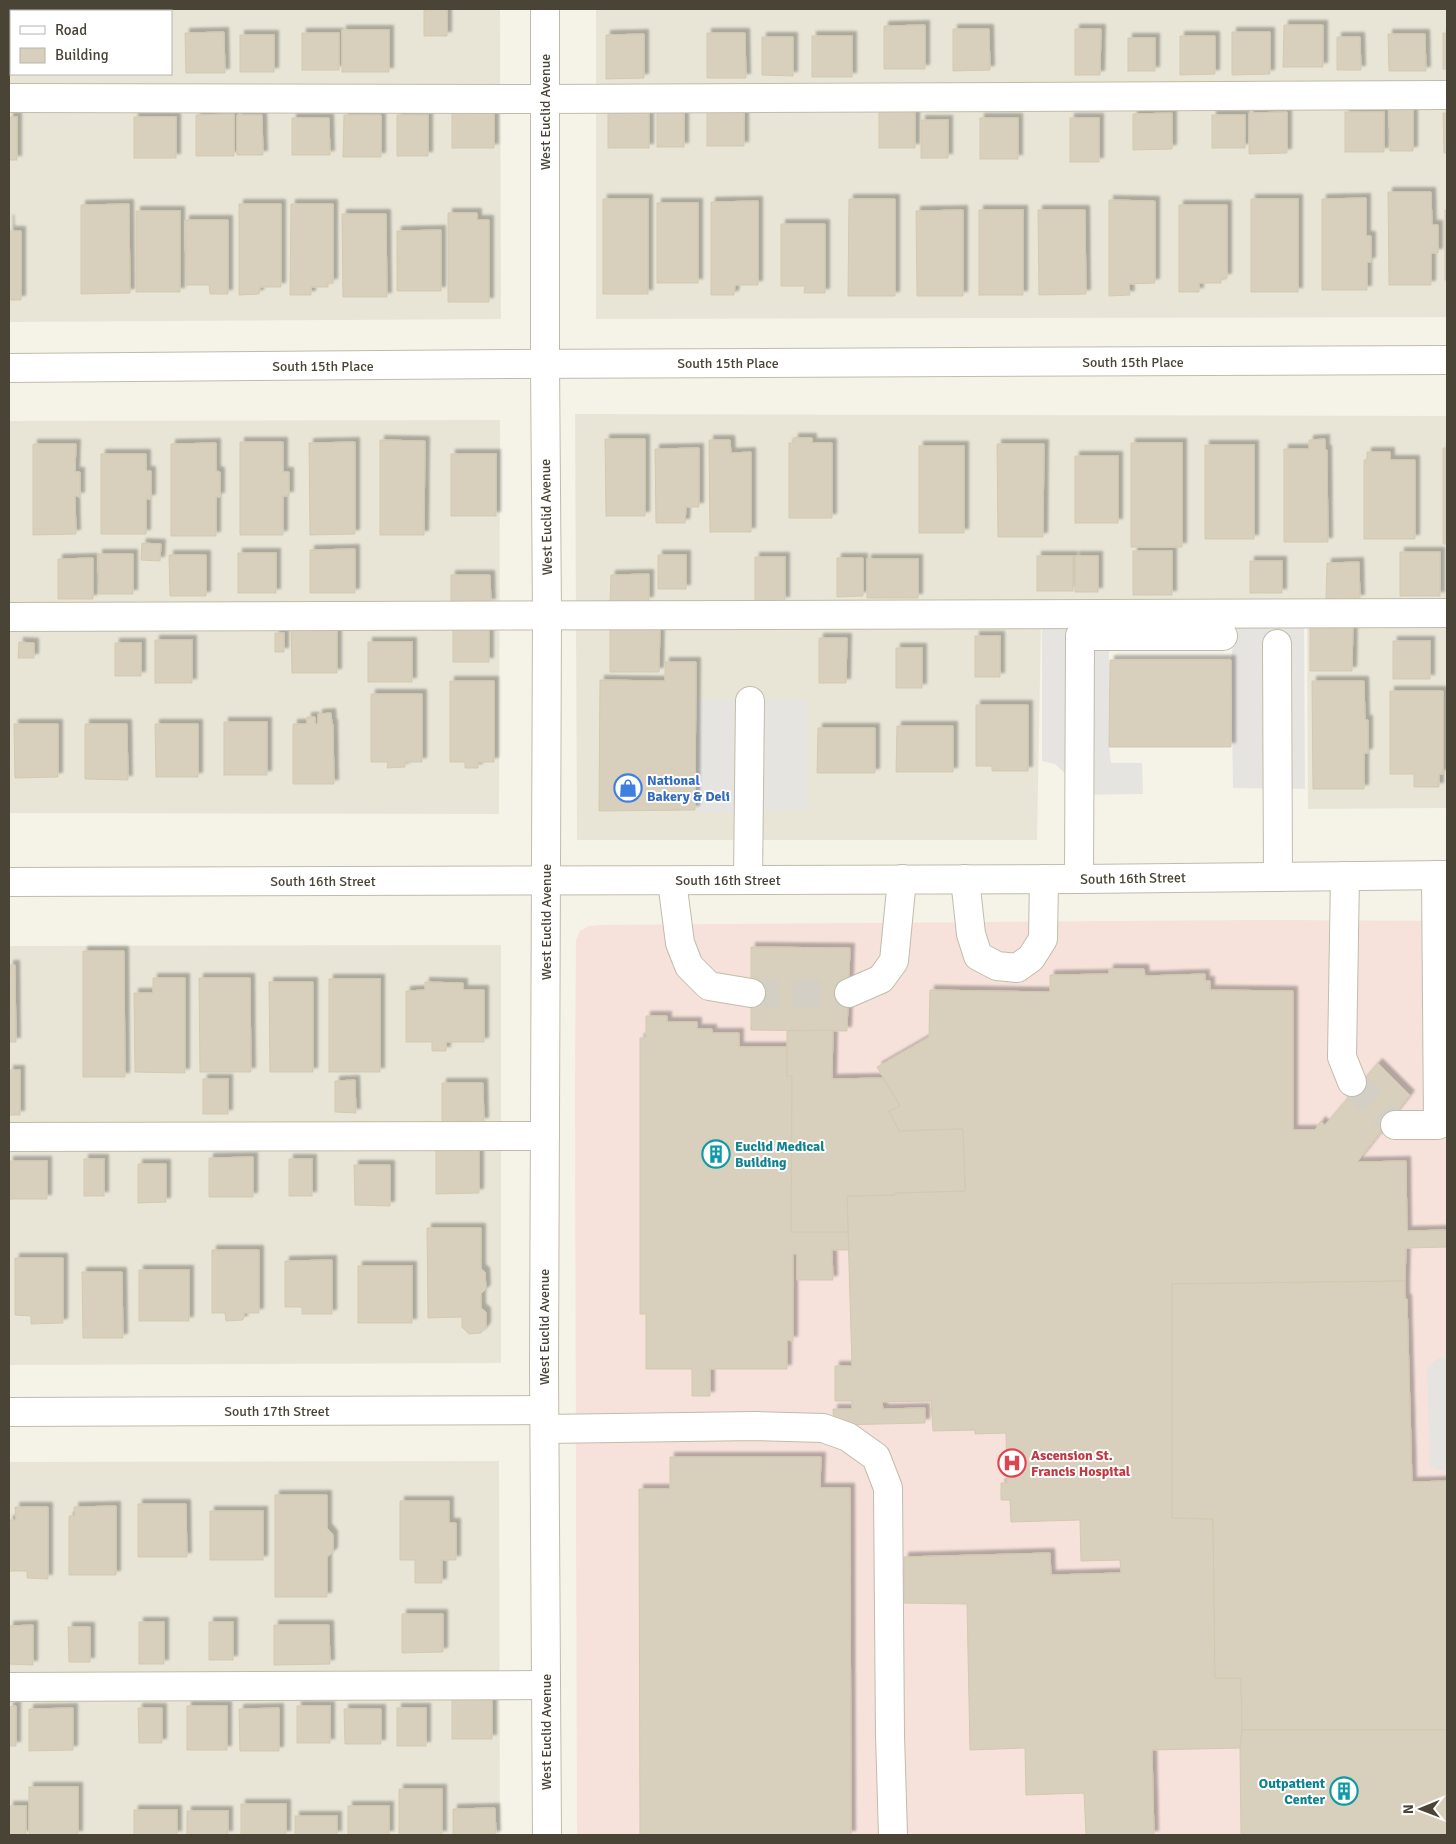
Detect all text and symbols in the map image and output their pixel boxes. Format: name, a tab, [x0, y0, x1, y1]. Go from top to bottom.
legend	[10, 10, 172, 75]
text: Road	[55, 21, 87, 39]
text: Building	[55, 46, 109, 64]
street label: West Euclid Avenue	[537, 54, 554, 170]
street label: South 15th Place	[1082, 354, 1184, 371]
street label: South 15th Place	[677, 355, 779, 372]
street label: South 15th Place	[272, 358, 374, 375]
street label: West Euclid Avenue	[537, 459, 556, 575]
place label: National Bakery & Deli	[647, 772, 730, 805]
shop icon: National Bakery & Deli	[613, 773, 643, 803]
street label: West Euclid Avenue	[538, 864, 555, 980]
street label: South 16th Street	[1080, 869, 1186, 888]
street label: South 16th Street	[675, 872, 781, 889]
street label: South 16th Street	[270, 873, 376, 890]
place label: Euclid Medical Building	[735, 1138, 825, 1171]
building icon: Euclid Medical Building	[701, 1139, 731, 1169]
street label: West Euclid Avenue	[536, 1269, 553, 1385]
street label: South 17th Street	[224, 1403, 330, 1420]
place label: Ascension St. Francis Hospital	[1031, 1447, 1131, 1480]
hospital icon: Ascension St. Francis Hospital	[997, 1448, 1027, 1478]
street label: West Euclid Avenue	[538, 1674, 555, 1790]
place label: Outpatient Center	[1259, 1775, 1326, 1808]
building icon: Outpatient Center	[1329, 1776, 1359, 1806]
north arrow	[1396, 1784, 1446, 1834]
text: N	[1400, 1804, 1417, 1814]

